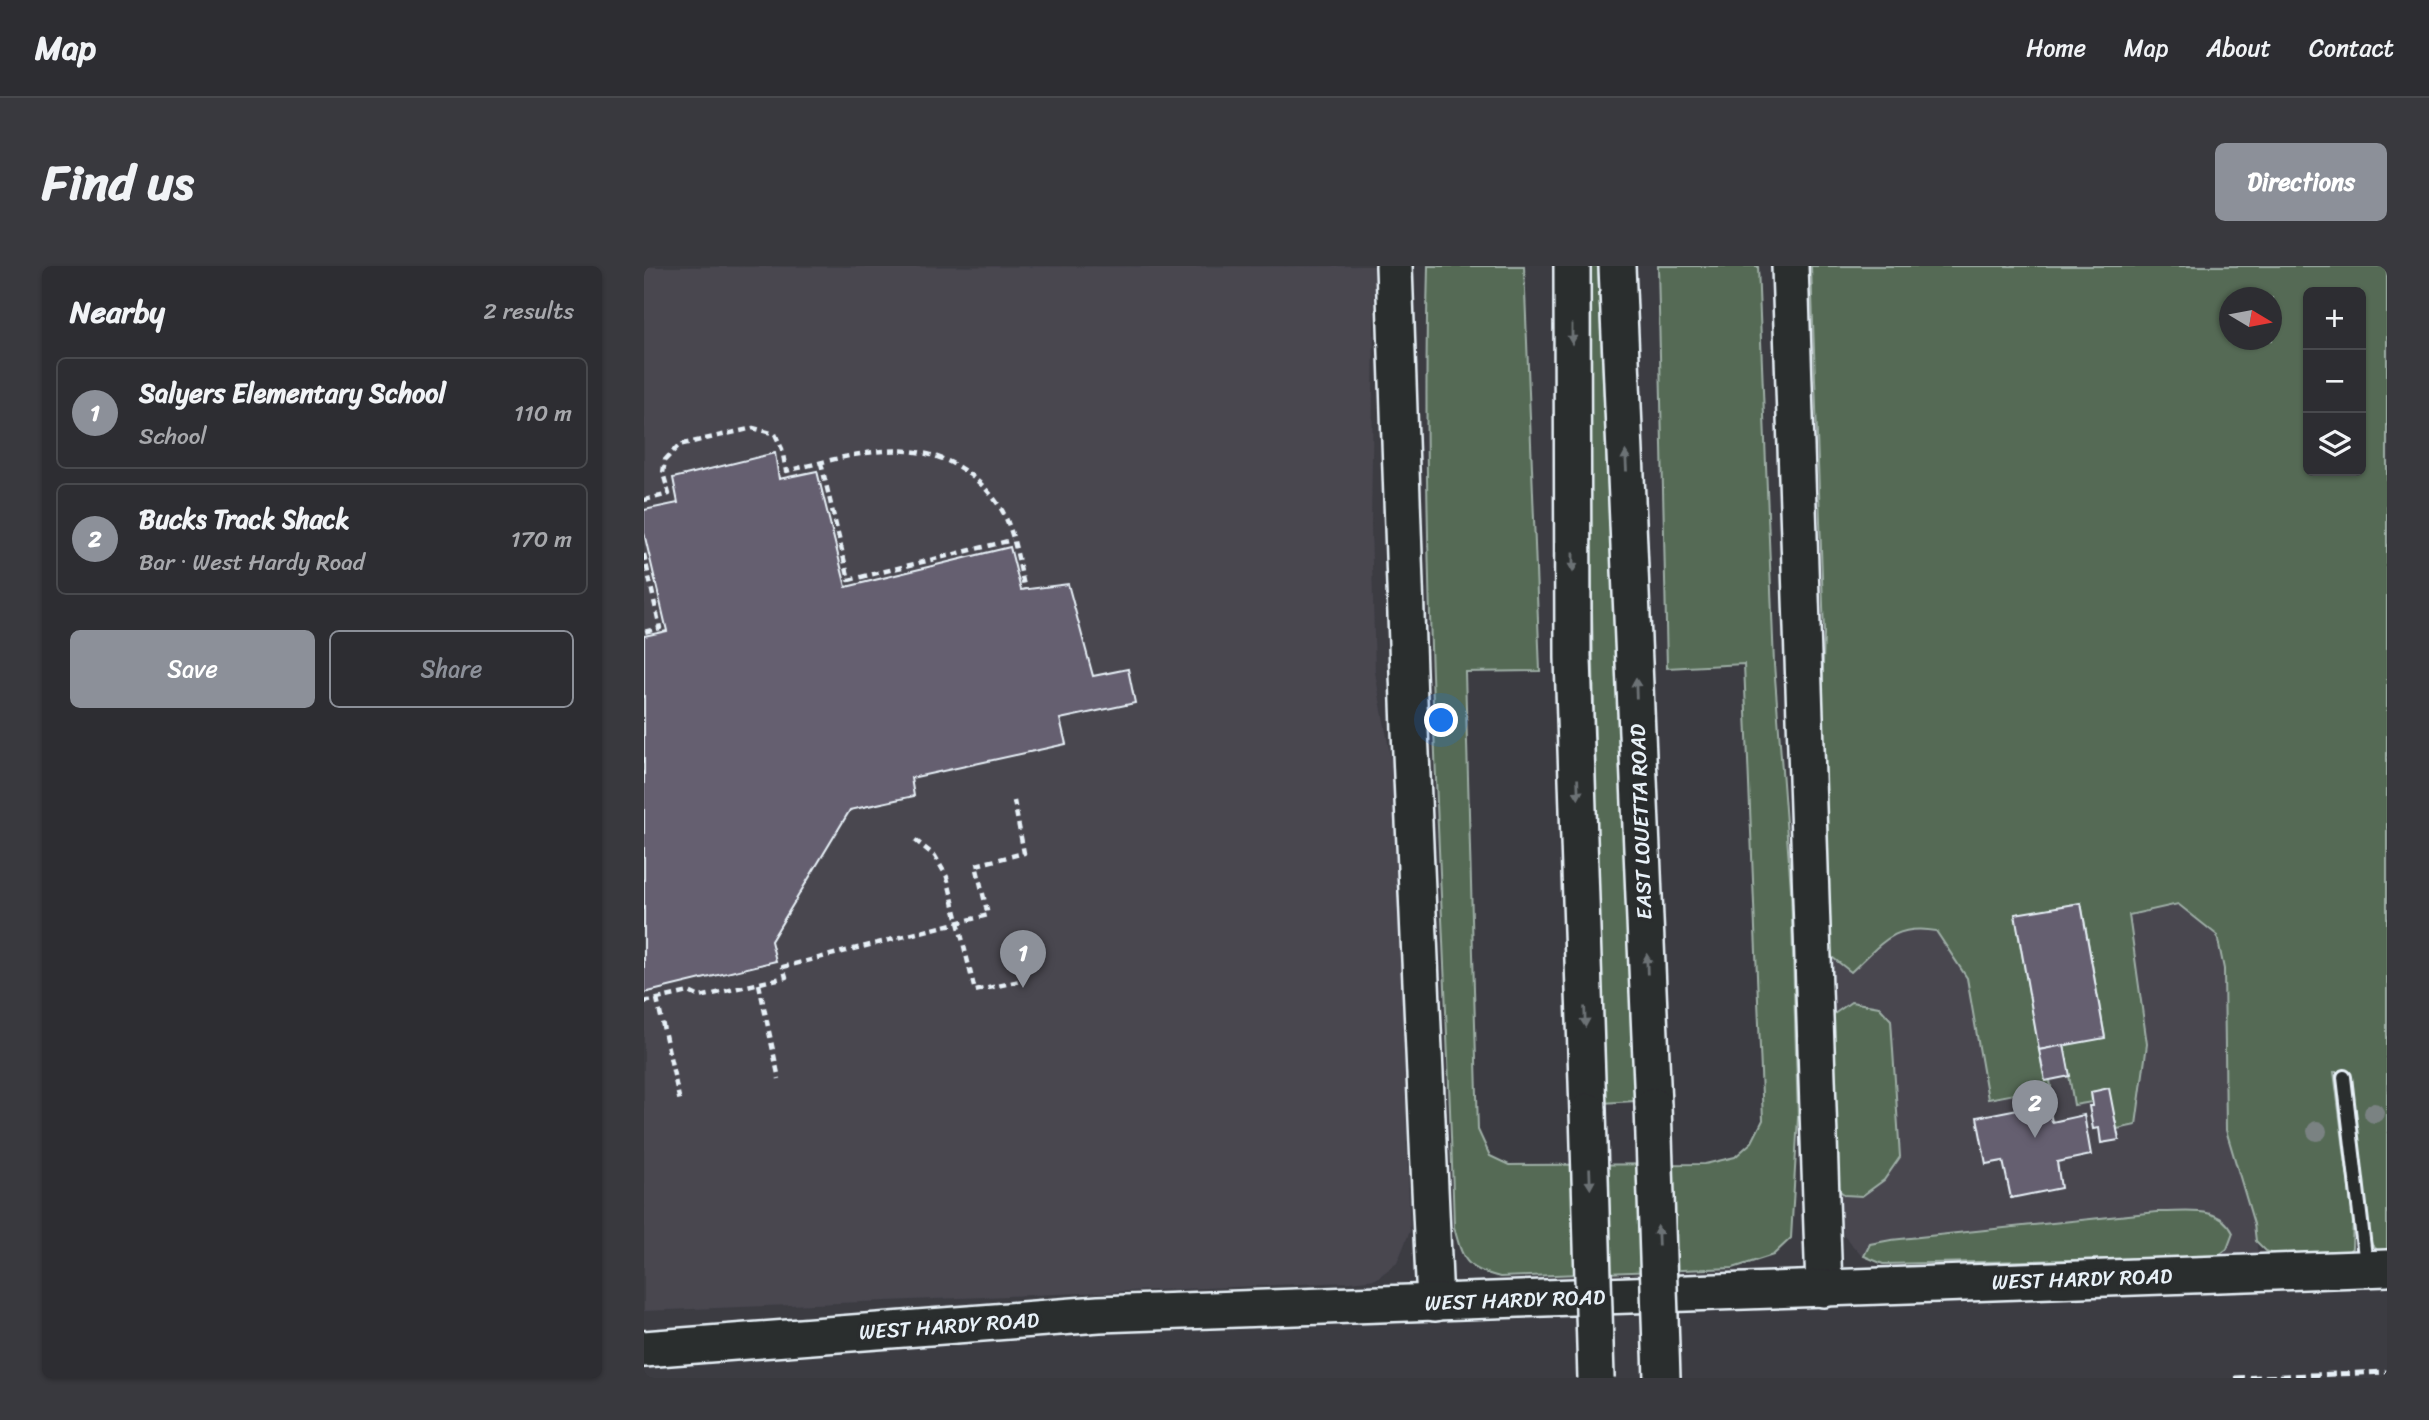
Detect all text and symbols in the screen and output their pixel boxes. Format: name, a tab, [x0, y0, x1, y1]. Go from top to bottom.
text: Map	[35, 19, 96, 77]
text: Home	[2026, 27, 2086, 69]
text: Map	[2124, 27, 2168, 69]
text: About	[2206, 27, 2271, 69]
text: Contact	[2309, 27, 2394, 69]
text: Find us	[42, 139, 194, 226]
button: Directions	[2215, 143, 2387, 221]
text: Nearby	[70, 285, 165, 339]
north arrow	[2219, 287, 2282, 350]
map controls	[2303, 287, 2366, 476]
button: +	[2303, 287, 2366, 350]
text: 2 results	[483, 291, 574, 332]
one-way arrow	[1566, 323, 1578, 345]
button: −	[2303, 350, 2366, 413]
text: Salyers Elementary School	[139, 370, 446, 416]
text: 1	[90, 393, 100, 434]
text: 110 m	[514, 393, 572, 434]
button: layers	[2303, 413, 2366, 476]
text: School	[139, 416, 207, 457]
one-way arrow	[1620, 449, 1631, 471]
text: Bucks Track Shack	[139, 496, 350, 542]
text: 2	[88, 519, 102, 560]
text: 170 m	[511, 519, 572, 560]
text: Bar · West Hardy Road	[139, 542, 365, 583]
one-way arrow	[1567, 551, 1579, 573]
button: Save	[70, 630, 315, 708]
button: Share	[329, 630, 574, 708]
one-way arrow	[1630, 677, 1641, 699]
your location	[1424, 703, 1458, 737]
street label: EAST LOUETTA ROAD	[1619, 723, 1663, 920]
one-way arrow	[1572, 778, 1583, 800]
pin: 1	[1000, 930, 1046, 988]
one-way arrow	[1642, 953, 1653, 975]
one-way arrow	[1579, 1006, 1591, 1028]
pin: 2	[2012, 1080, 2058, 1138]
one-way arrow	[1585, 1168, 1596, 1190]
one-way arrow	[1652, 1225, 1663, 1247]
street label: WEST HARDY ROAD	[1991, 1257, 2173, 1301]
street label: WEST HARDY ROAD	[1424, 1278, 1606, 1322]
street label: WEST HARDY ROAD	[858, 1301, 1041, 1351]

